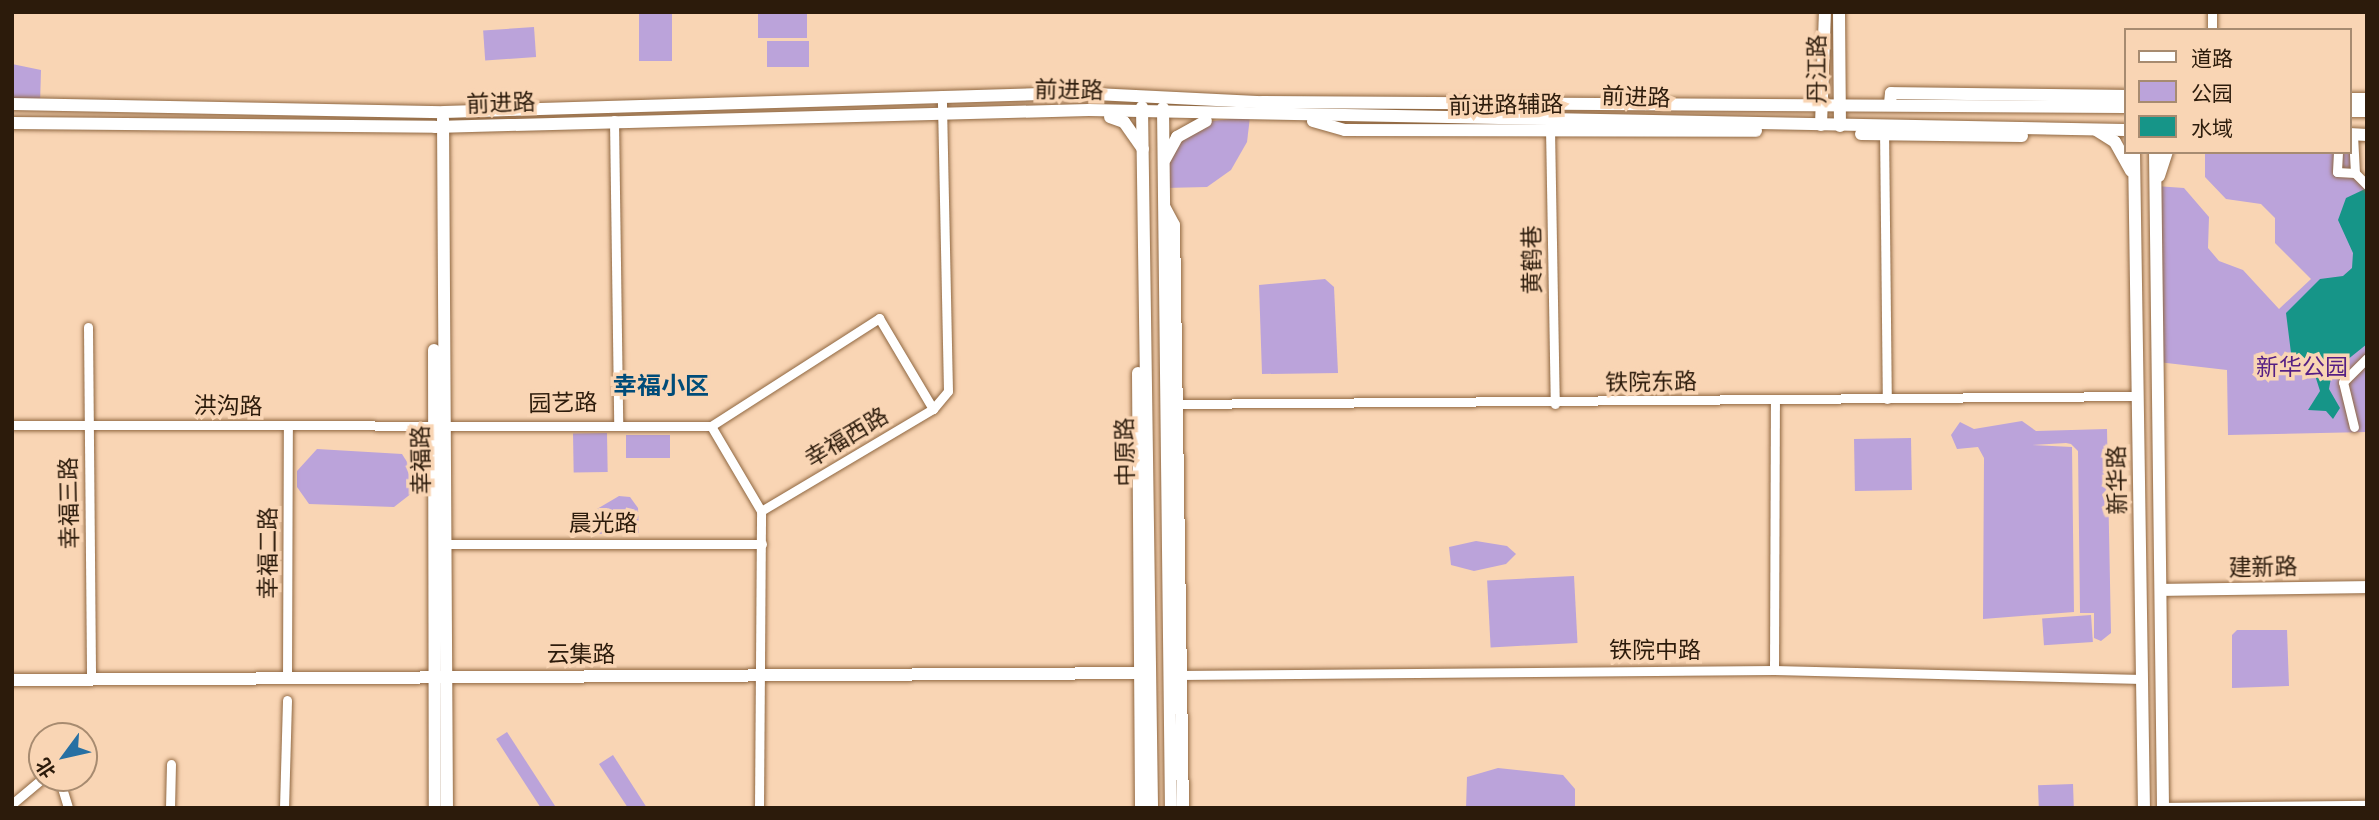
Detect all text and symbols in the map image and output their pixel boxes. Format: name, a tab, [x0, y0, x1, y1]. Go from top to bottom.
legend	[2124, 28, 2351, 154]
street label: 丹江路	[1804, 35, 1832, 103]
text: 道路	[2191, 47, 2233, 72]
street label: 前进路	[1034, 77, 1104, 105]
text: 公园	[2191, 82, 2233, 107]
street label: 前进路	[1601, 83, 1671, 113]
street label: 前进路	[466, 89, 536, 119]
street label: 前进路辅路	[1448, 91, 1564, 121]
text: 水域	[2191, 117, 2233, 142]
street label: 黄鹤巷	[1519, 225, 1547, 295]
park label: 新华公园	[2256, 354, 2348, 382]
street label: 铁院东路	[1605, 368, 1697, 398]
district label: 幸福小区	[613, 373, 709, 401]
street label: 园艺路	[528, 390, 598, 418]
street label: 洪沟路	[193, 393, 263, 421]
street label: 幸福西路	[800, 402, 894, 474]
street label: 中原路	[1112, 417, 1140, 487]
street label: 幸福路	[408, 425, 436, 495]
street label: 新华路	[2104, 445, 2132, 515]
street label: 幸福三路	[55, 457, 85, 549]
street label: 幸福二路	[255, 507, 283, 599]
street label: 晨光路	[569, 510, 637, 538]
street label: 建新路	[2228, 554, 2298, 582]
street label: 铁院中路	[1609, 637, 1701, 665]
street label: 云集路	[547, 641, 615, 669]
north arrow	[28, 722, 98, 792]
text: 北	[32, 753, 61, 782]

